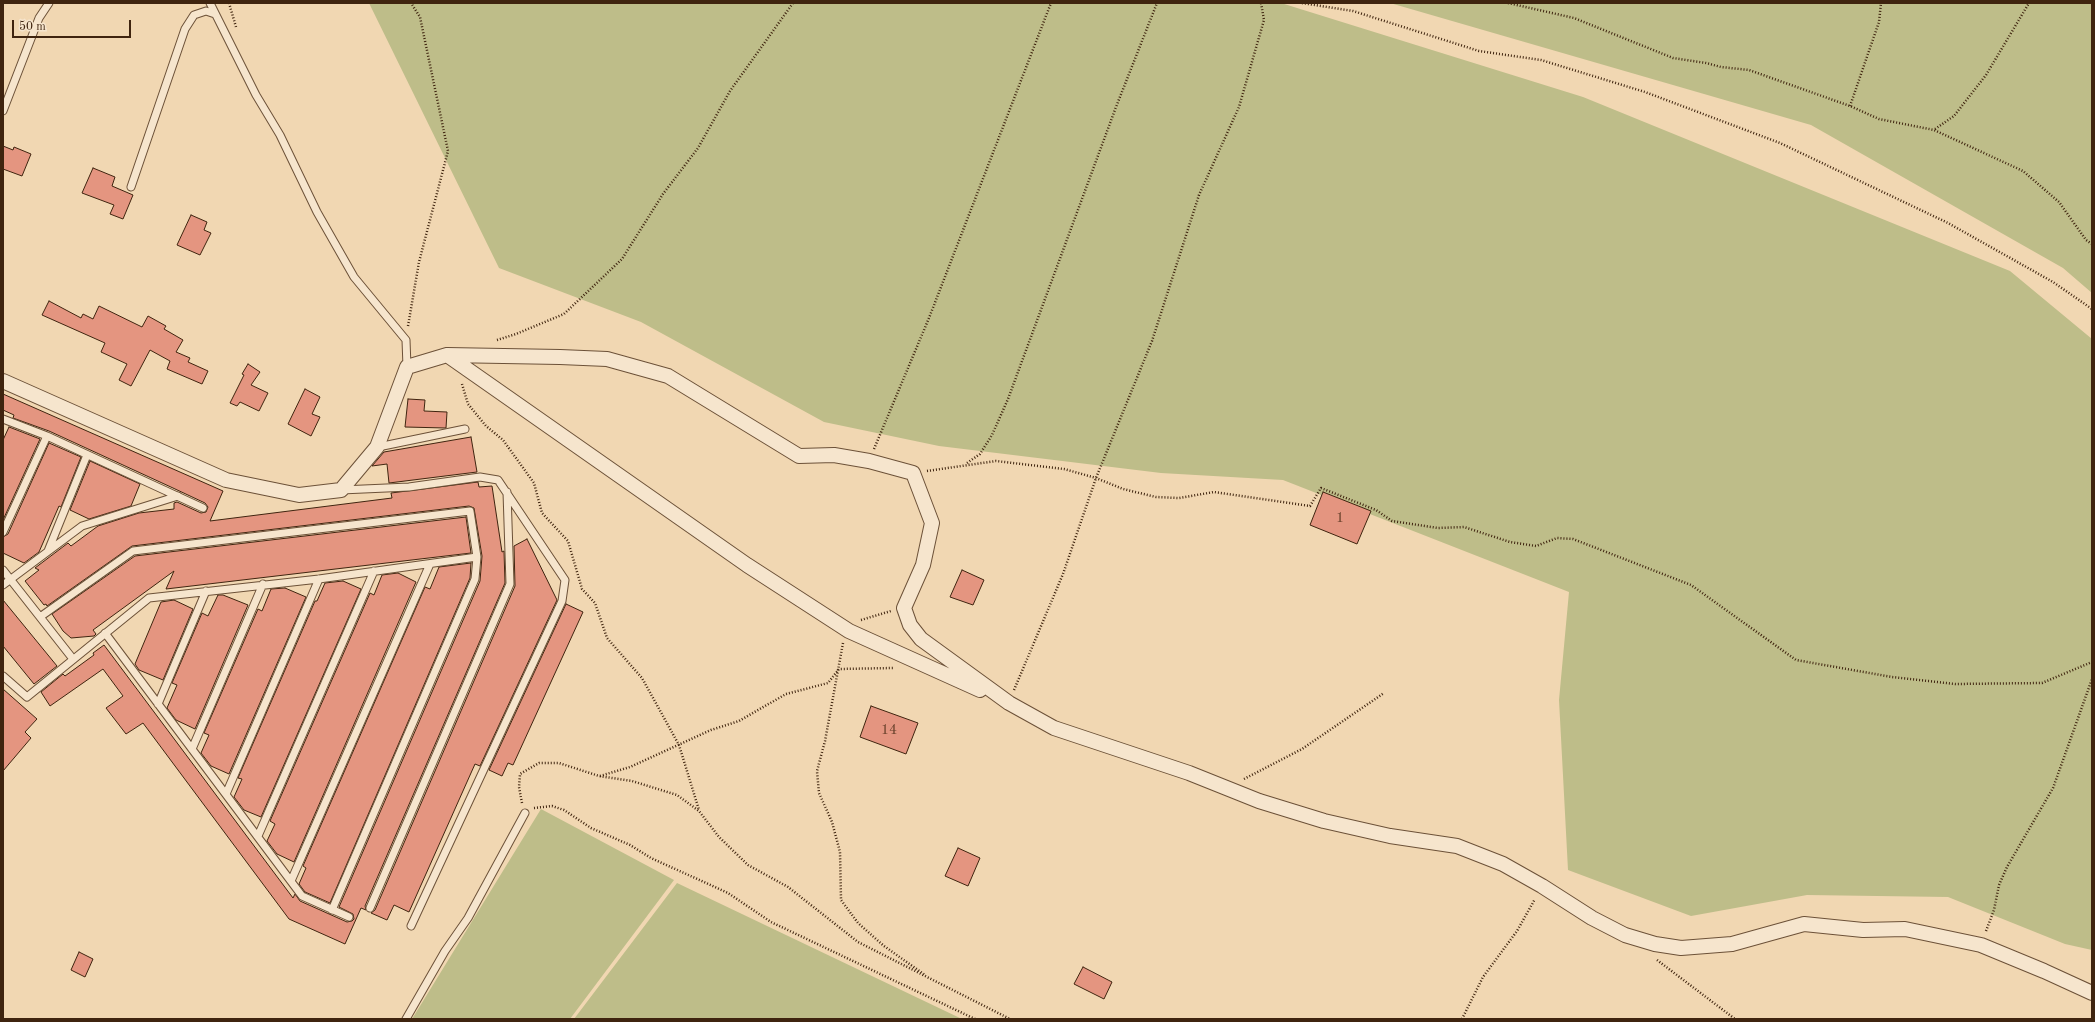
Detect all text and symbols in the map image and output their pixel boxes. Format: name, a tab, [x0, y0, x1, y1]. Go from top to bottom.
scale bar	[14, 12, 133, 38]
text: 50 m	[19, 21, 46, 33]
house number: 1	[1336, 510, 1344, 526]
house number: 14	[881, 722, 897, 738]

